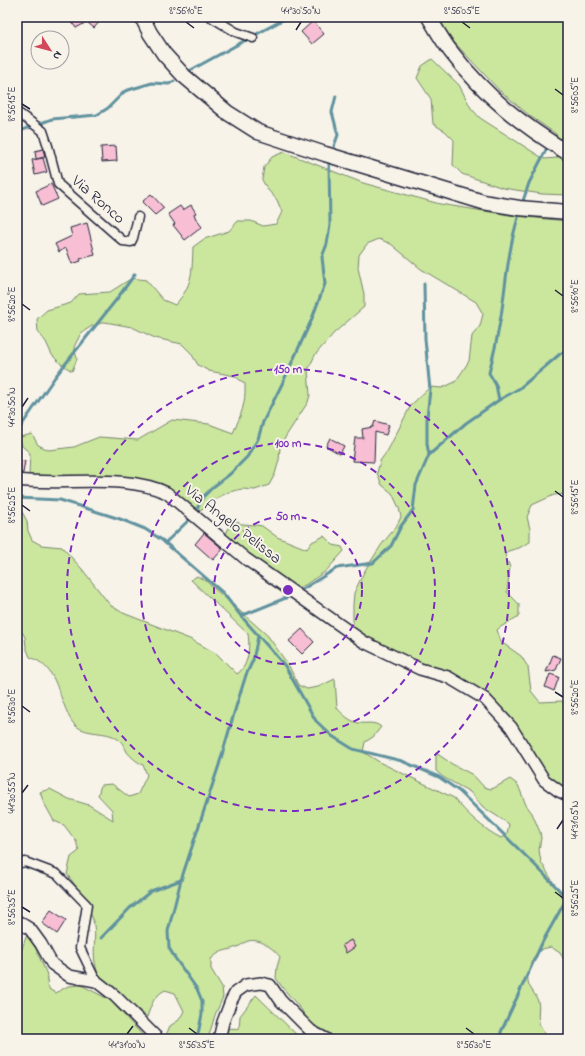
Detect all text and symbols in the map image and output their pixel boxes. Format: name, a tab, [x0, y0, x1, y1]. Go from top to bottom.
text: 8°56'10"E	[169, 4, 203, 19]
text: 44°30'50"N	[281, 4, 321, 19]
text: 8°56'05"E	[444, 4, 480, 19]
north arrow	[30, 30, 70, 70]
text: N	[49, 48, 66, 63]
text: 8°56'05"E	[568, 77, 583, 113]
text: 8°56'15"E	[5, 87, 20, 121]
street label: Via Ronco	[65, 169, 130, 230]
text: 8°56'10"E	[568, 279, 583, 313]
text: 8°56'20"E	[5, 286, 20, 322]
text: 150 m	[274, 361, 303, 379]
text: 44°30'50"N	[5, 387, 20, 427]
text: 100 m	[275, 435, 302, 453]
street label: Via Angelo Pelissa	[179, 479, 286, 570]
text: 8°56'15"E	[568, 480, 583, 514]
text: 8°56'25"E	[5, 487, 20, 523]
text: 50 m	[276, 508, 301, 526]
centre of rings	[281, 583, 295, 597]
text: 8°56'20"E	[568, 679, 583, 715]
text: 8°56'30"E	[5, 689, 20, 723]
text: 44°30'55"N	[5, 772, 20, 813]
text: 44°31'05"N	[568, 801, 583, 839]
text: 8°56'25"E	[568, 880, 583, 916]
text: 8°56'35"E	[5, 889, 20, 925]
text: 44°31'00"N	[108, 1038, 146, 1053]
text: 8°56'35"E	[179, 1038, 215, 1053]
text: 8°56'30"E	[457, 1038, 491, 1053]

